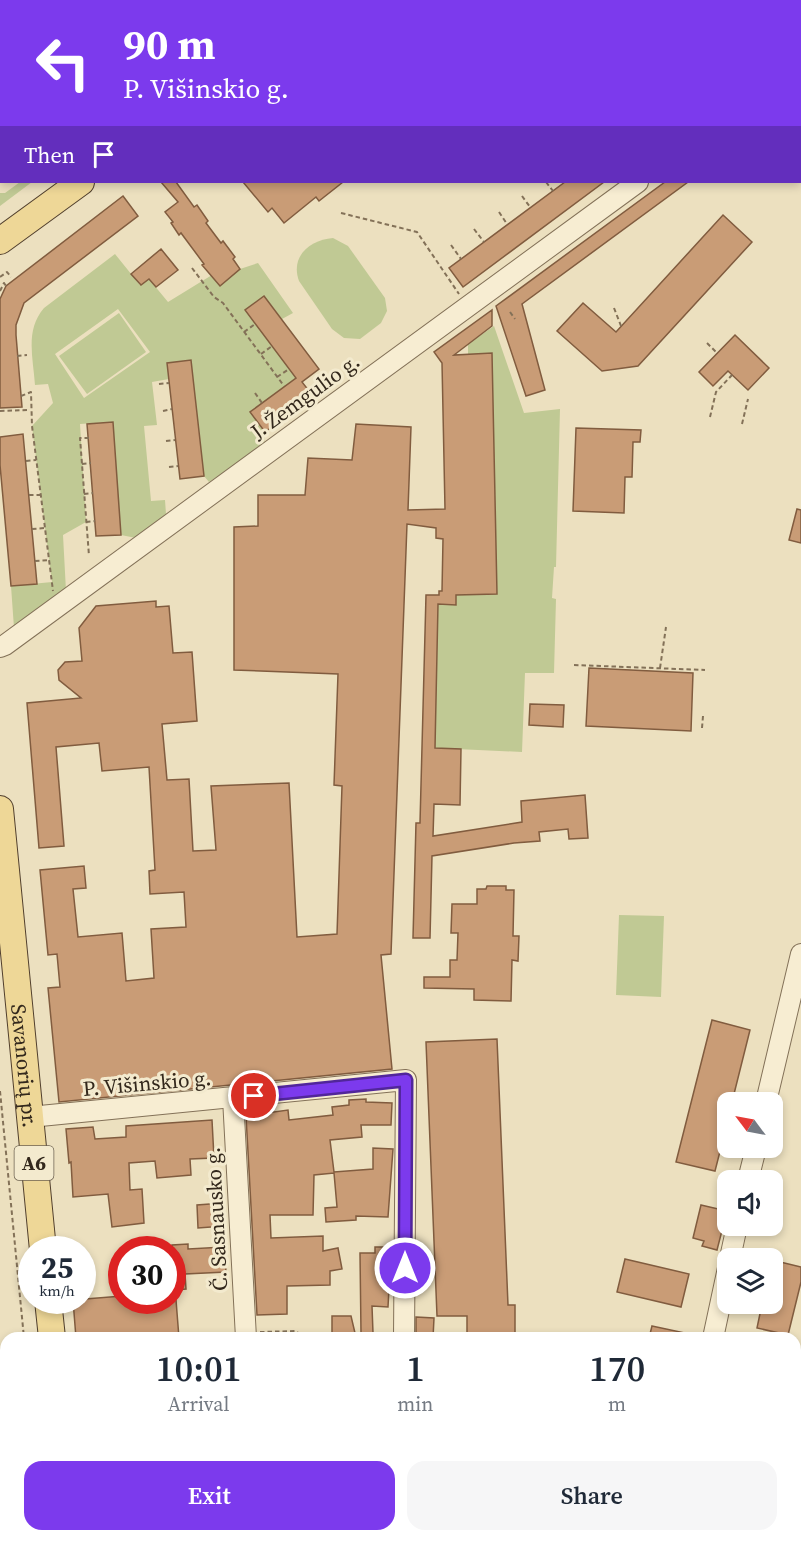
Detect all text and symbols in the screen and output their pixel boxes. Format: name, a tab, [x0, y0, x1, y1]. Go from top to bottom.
text: 90 m	[123, 15, 216, 73]
icon: left	[24, 24, 102, 102]
text: P. Višinskio g.	[123, 70, 289, 107]
icon: arrive	[87, 138, 120, 171]
text: Then	[24, 140, 75, 170]
street label: J. Žemgulio g.	[244, 347, 365, 446]
street label: Savanorių pr.	[5, 1003, 45, 1129]
street label: P. Višinskio g.	[82, 1063, 212, 1103]
pin	[228, 1070, 279, 1121]
icon: arrive	[237, 1079, 270, 1112]
north arrow	[717, 1092, 783, 1158]
map controls	[717, 1092, 783, 1314]
road number: A6	[15, 1146, 54, 1180]
street label: Č. Sasnausko g.	[198, 1146, 234, 1292]
button: sound	[717, 1170, 783, 1236]
speed limit sign: 30	[108, 1236, 186, 1314]
position arrow	[373, 1236, 437, 1300]
text: 25	[41, 1247, 73, 1288]
button: layers	[717, 1248, 783, 1314]
text: km/h	[39, 1280, 75, 1301]
text: 10:01	[156, 1344, 241, 1393]
text: 1	[406, 1344, 425, 1393]
text: 170	[589, 1344, 645, 1393]
text: Arrival	[168, 1390, 229, 1418]
text: min	[397, 1390, 433, 1418]
text: m	[608, 1390, 626, 1418]
button: Exit	[24, 1461, 395, 1530]
button: Share	[407, 1461, 777, 1530]

